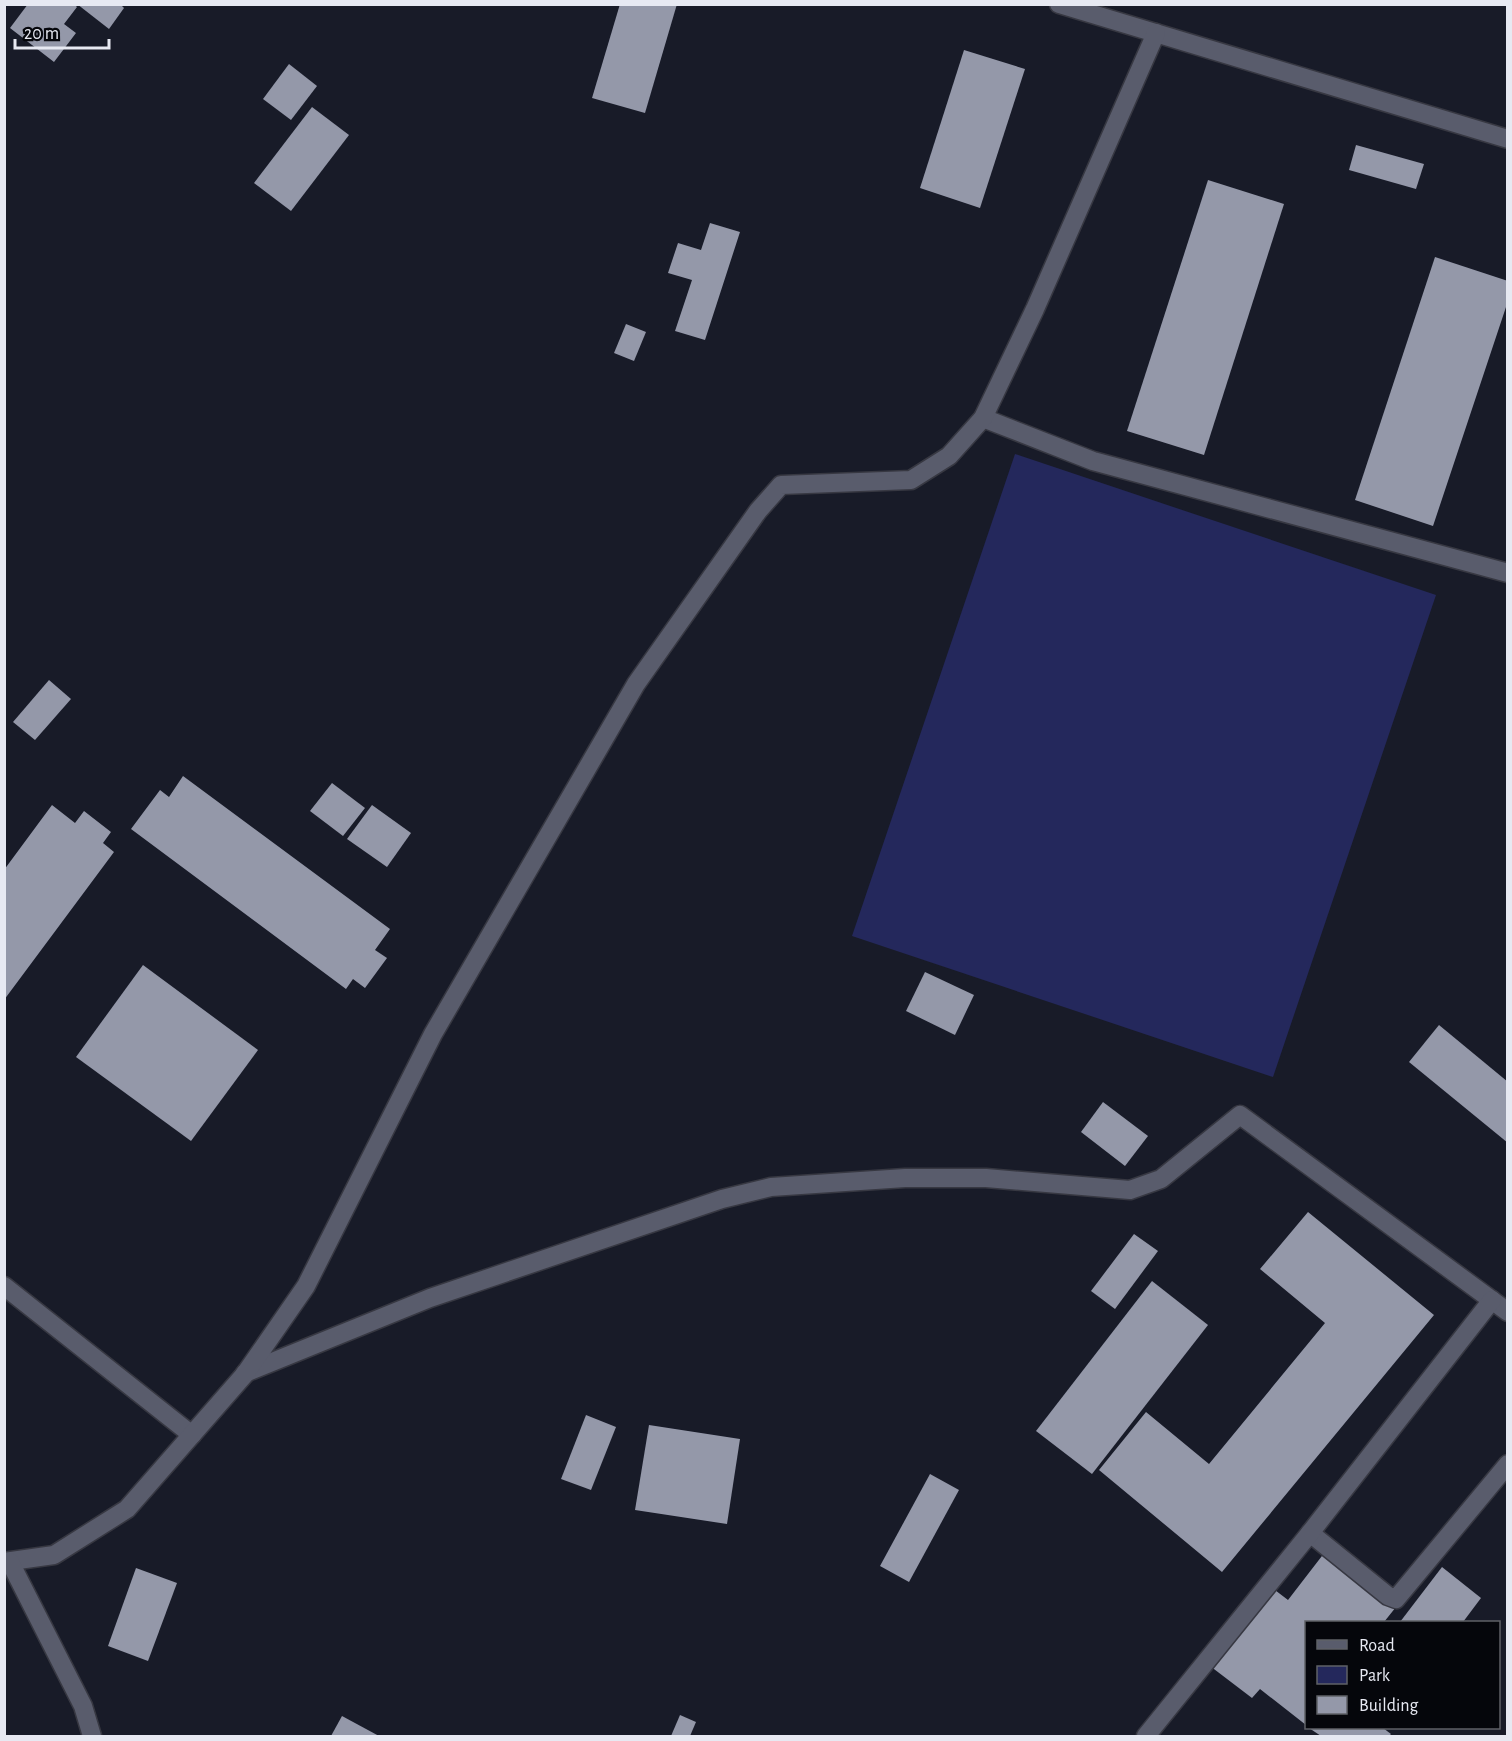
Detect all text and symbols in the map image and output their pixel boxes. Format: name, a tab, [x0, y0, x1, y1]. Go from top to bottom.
scale bar	[15, 12, 110, 50]
text: 20 m	[24, 25, 59, 43]
legend	[1305, 1621, 1500, 1729]
text: Road	[1359, 1637, 1395, 1655]
text: Park	[1359, 1667, 1391, 1685]
text: Building	[1359, 1697, 1419, 1715]

